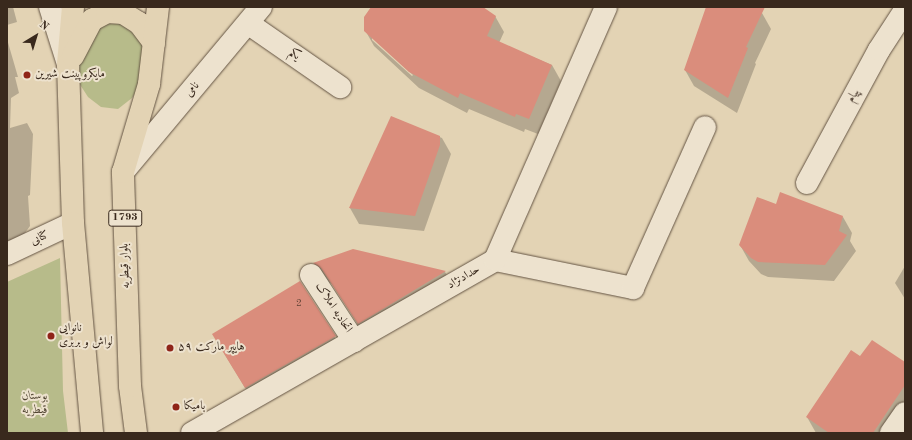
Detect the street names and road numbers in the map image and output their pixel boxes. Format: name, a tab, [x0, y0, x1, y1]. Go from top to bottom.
street label: یکم	[286, 46, 302, 64]
street label: نامی	[183, 79, 203, 101]
street label: پیام	[844, 87, 864, 105]
road number: 1793	[108, 209, 142, 227]
street label: کتابی	[29, 229, 51, 249]
street label: بلوار قیطریه	[118, 243, 134, 289]
street label: حدادنژاد	[445, 263, 483, 293]
street label: اتحادیه املاک	[311, 280, 355, 336]

